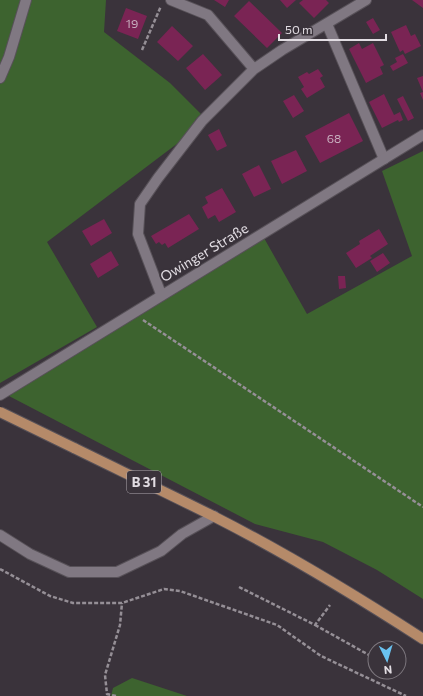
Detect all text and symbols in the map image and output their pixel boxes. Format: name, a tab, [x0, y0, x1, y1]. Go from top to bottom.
house number: 19	[126, 16, 138, 30]
scale bar	[279, 16, 386, 42]
text: 50 m	[285, 22, 313, 36]
house number: 68	[327, 131, 341, 145]
street label: Owinger Straße	[157, 219, 251, 285]
road number: B 31	[127, 471, 161, 493]
north arrow	[367, 640, 407, 680]
text: N	[383, 664, 393, 677]

